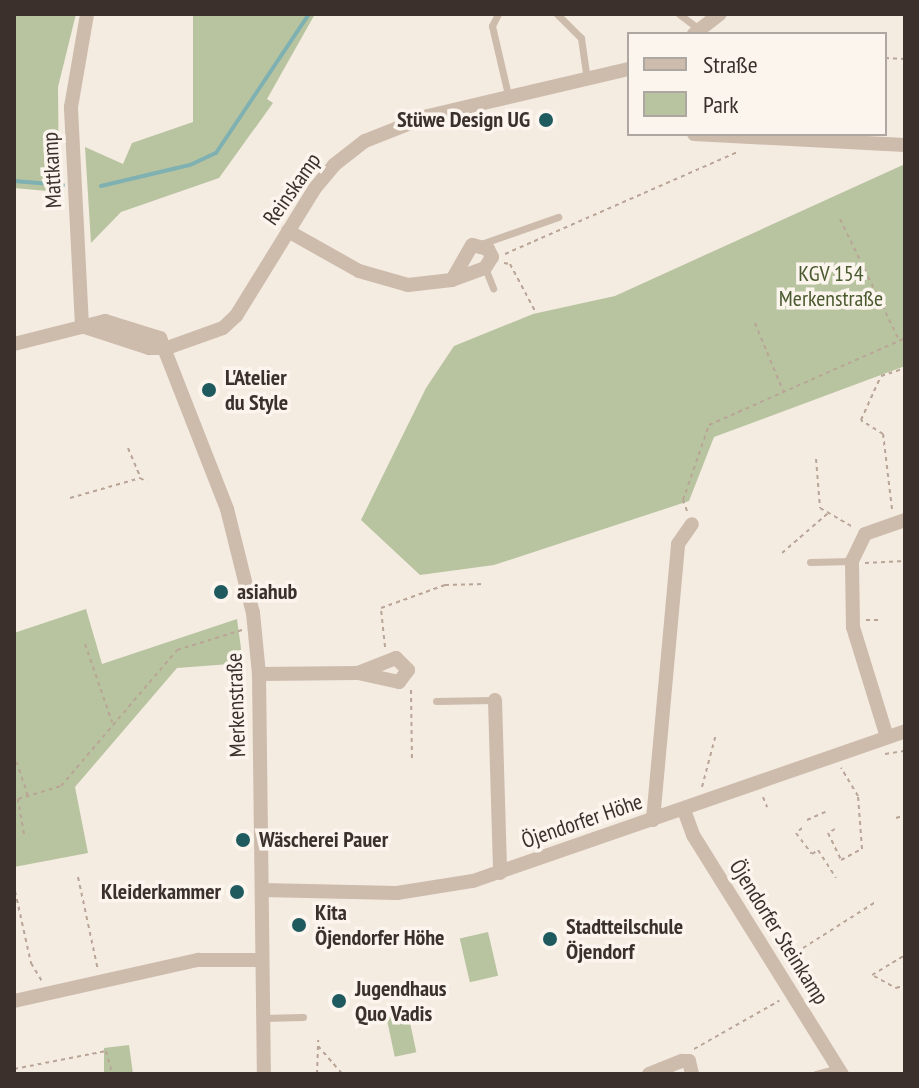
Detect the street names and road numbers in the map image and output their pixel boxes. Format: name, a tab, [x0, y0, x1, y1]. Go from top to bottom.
street label: Mattkamp	[37, 131, 67, 209]
street label: Reinskamp	[258, 148, 326, 230]
street label: Merkenstraße	[221, 652, 251, 758]
street label: Öjendorfer Höhe	[518, 788, 646, 854]
street label: Öjendorfer Steinkamp	[724, 855, 834, 1009]

